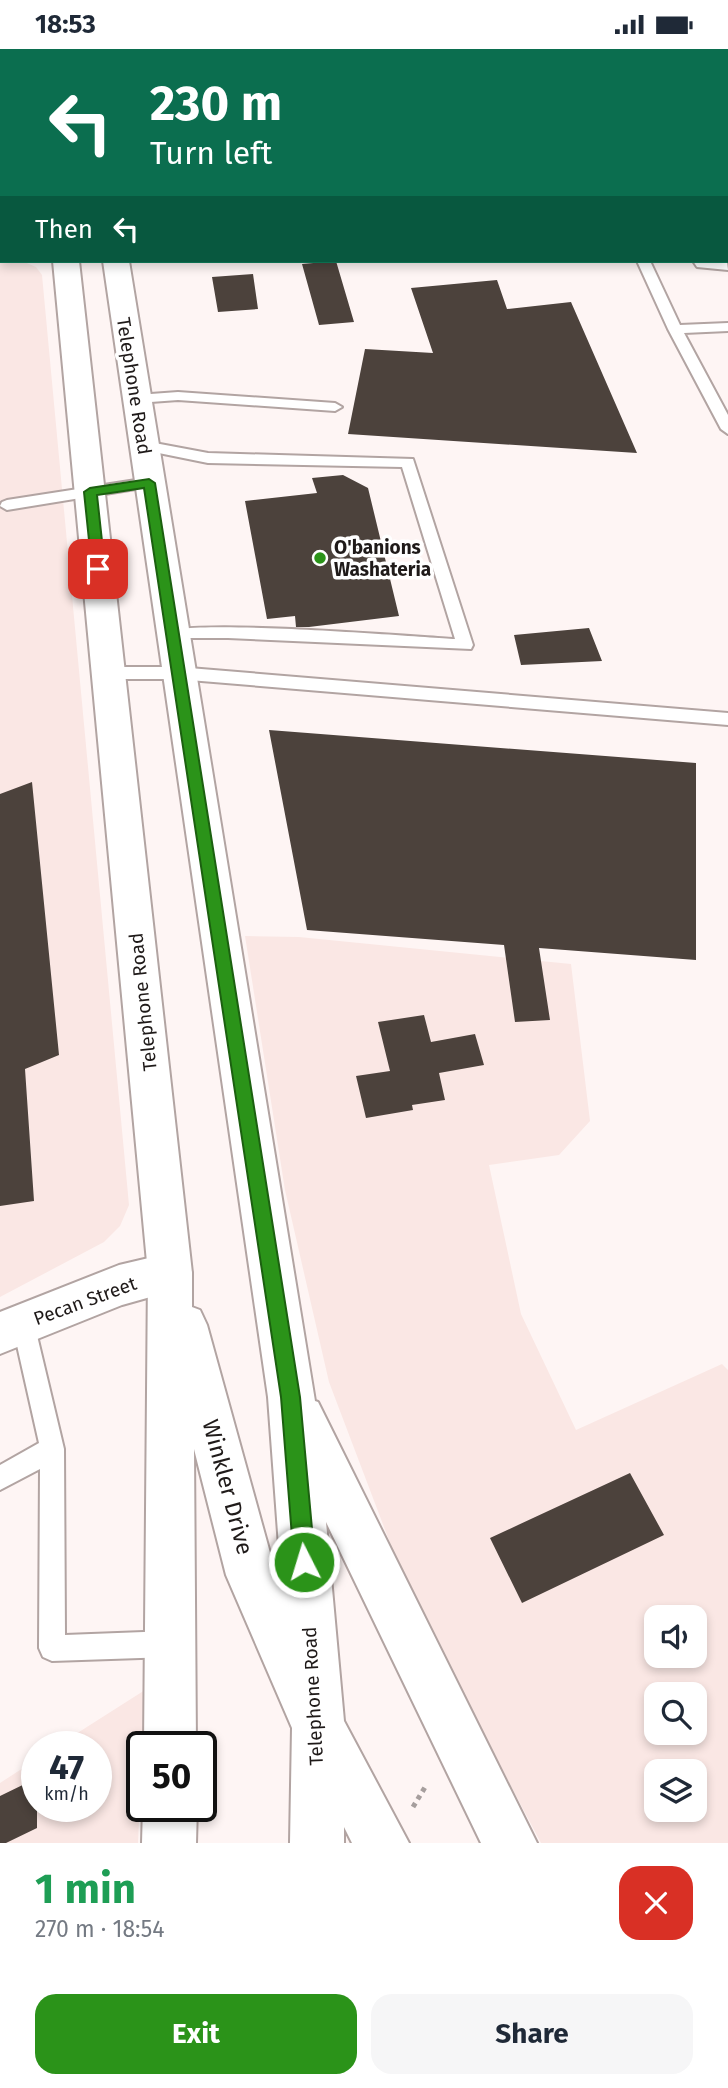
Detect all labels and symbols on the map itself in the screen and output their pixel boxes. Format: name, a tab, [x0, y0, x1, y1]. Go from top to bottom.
street label: Telephone Road	[112, 316, 156, 456]
place label: O'banions Washateria	[334, 536, 431, 581]
pin	[68, 539, 128, 599]
marker: O'banions Washateria	[312, 550, 328, 566]
street label: Telephone Road	[124, 932, 162, 1072]
street label: Pecan Street	[30, 1272, 140, 1330]
street label: Winkler Drive	[197, 1416, 259, 1558]
position arrow	[267, 1525, 341, 1599]
street label: Telephone Road	[298, 1626, 328, 1766]
speed limit sign: 50	[126, 1731, 217, 1822]

